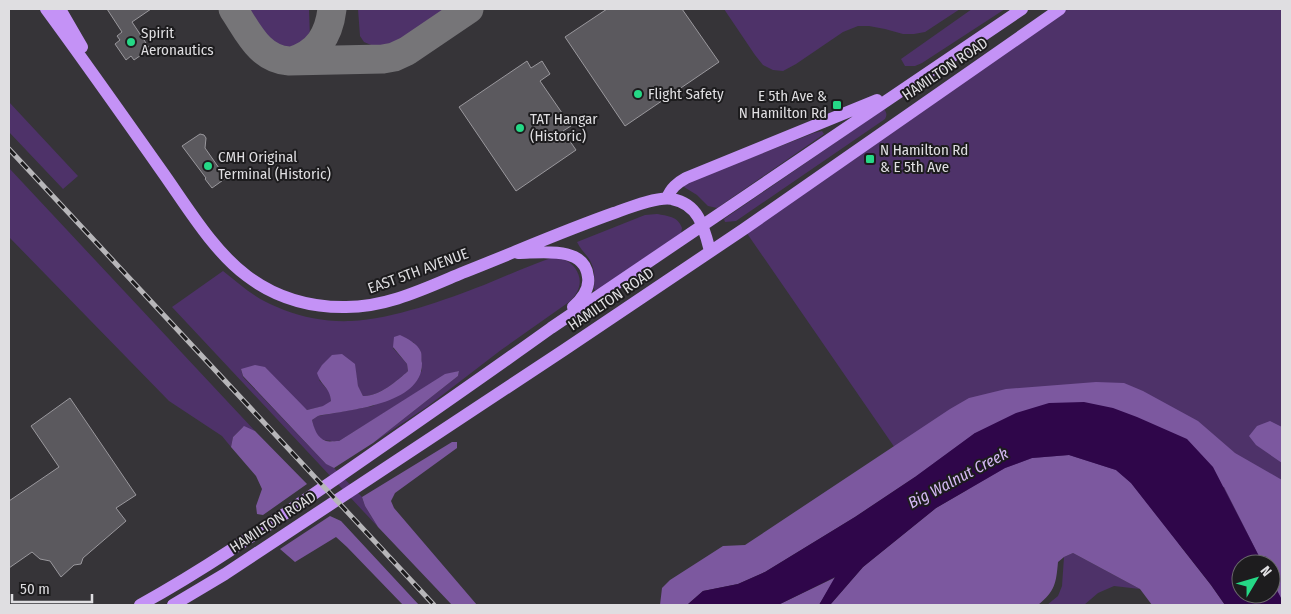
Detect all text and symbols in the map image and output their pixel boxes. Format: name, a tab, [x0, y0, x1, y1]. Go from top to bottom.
place label: Spirit Aeronautics	[141, 24, 214, 59]
street label: HAMILTON ROAD	[899, 34, 991, 104]
marker: Spirit Aeronautics	[125, 36, 137, 48]
place label: Flight Safety	[648, 85, 724, 103]
place label: E 5th Ave & N Hamilton Rd	[739, 87, 827, 122]
marker: Flight Safety	[632, 88, 644, 100]
marker: E 5th Ave & N Hamilton Rd	[831, 99, 843, 111]
place label: TAT Hangar (Historic)	[530, 110, 598, 145]
marker: TAT Hangar (Historic)	[514, 122, 526, 134]
place label: N Hamilton Rd & E 5th Ave	[880, 141, 968, 176]
place label: CMH Original Terminal (Historic)	[218, 148, 331, 183]
marker: N Hamilton Rd & E 5th Ave	[864, 153, 876, 165]
marker: CMH Original Terminal (Historic)	[202, 160, 214, 172]
street label: EAST 5TH AVENUE	[365, 244, 471, 298]
street label: HAMILTON ROAD	[565, 264, 657, 334]
water label: Big Walnut Creek	[905, 444, 1011, 512]
street label: HAMILTON ROAD	[226, 487, 320, 557]
north arrow	[1231, 554, 1281, 604]
text: N	[1257, 563, 1275, 580]
scale bar	[12, 572, 92, 604]
text: 50 m	[20, 580, 50, 598]

